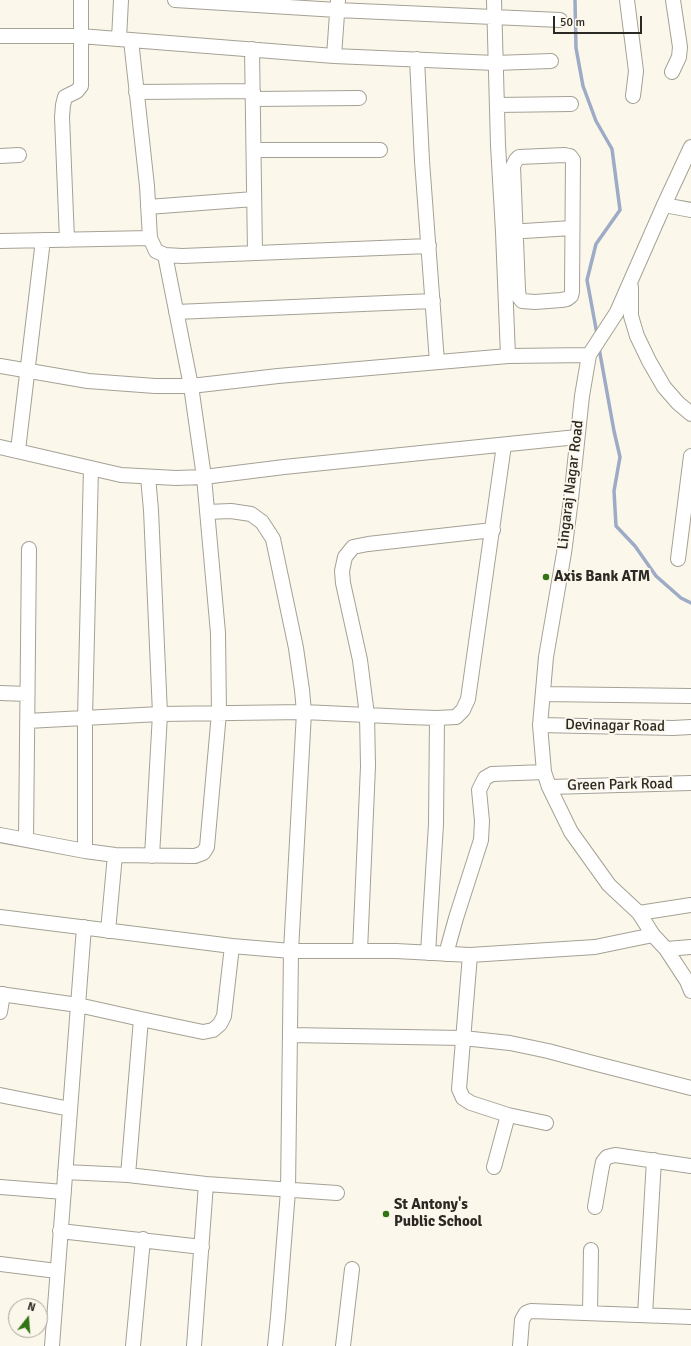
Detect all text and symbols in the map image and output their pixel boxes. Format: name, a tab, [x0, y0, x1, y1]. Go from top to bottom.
scale bar	[555, 8, 644, 34]
text: 50 m	[560, 15, 585, 30]
street label: Lingaraj Nagar Road	[554, 419, 588, 551]
place label: Axis Bank ATM	[554, 568, 650, 586]
marker: Axis Bank ATM	[541, 572, 551, 582]
street label: Devinagar Road	[565, 716, 665, 736]
street label: Green Park Road	[567, 775, 673, 795]
place label: St Antony's Public School	[394, 1196, 482, 1231]
marker: St Antony's Public School	[381, 1209, 391, 1219]
north arrow	[8, 1298, 48, 1338]
text: N	[26, 1300, 37, 1314]

